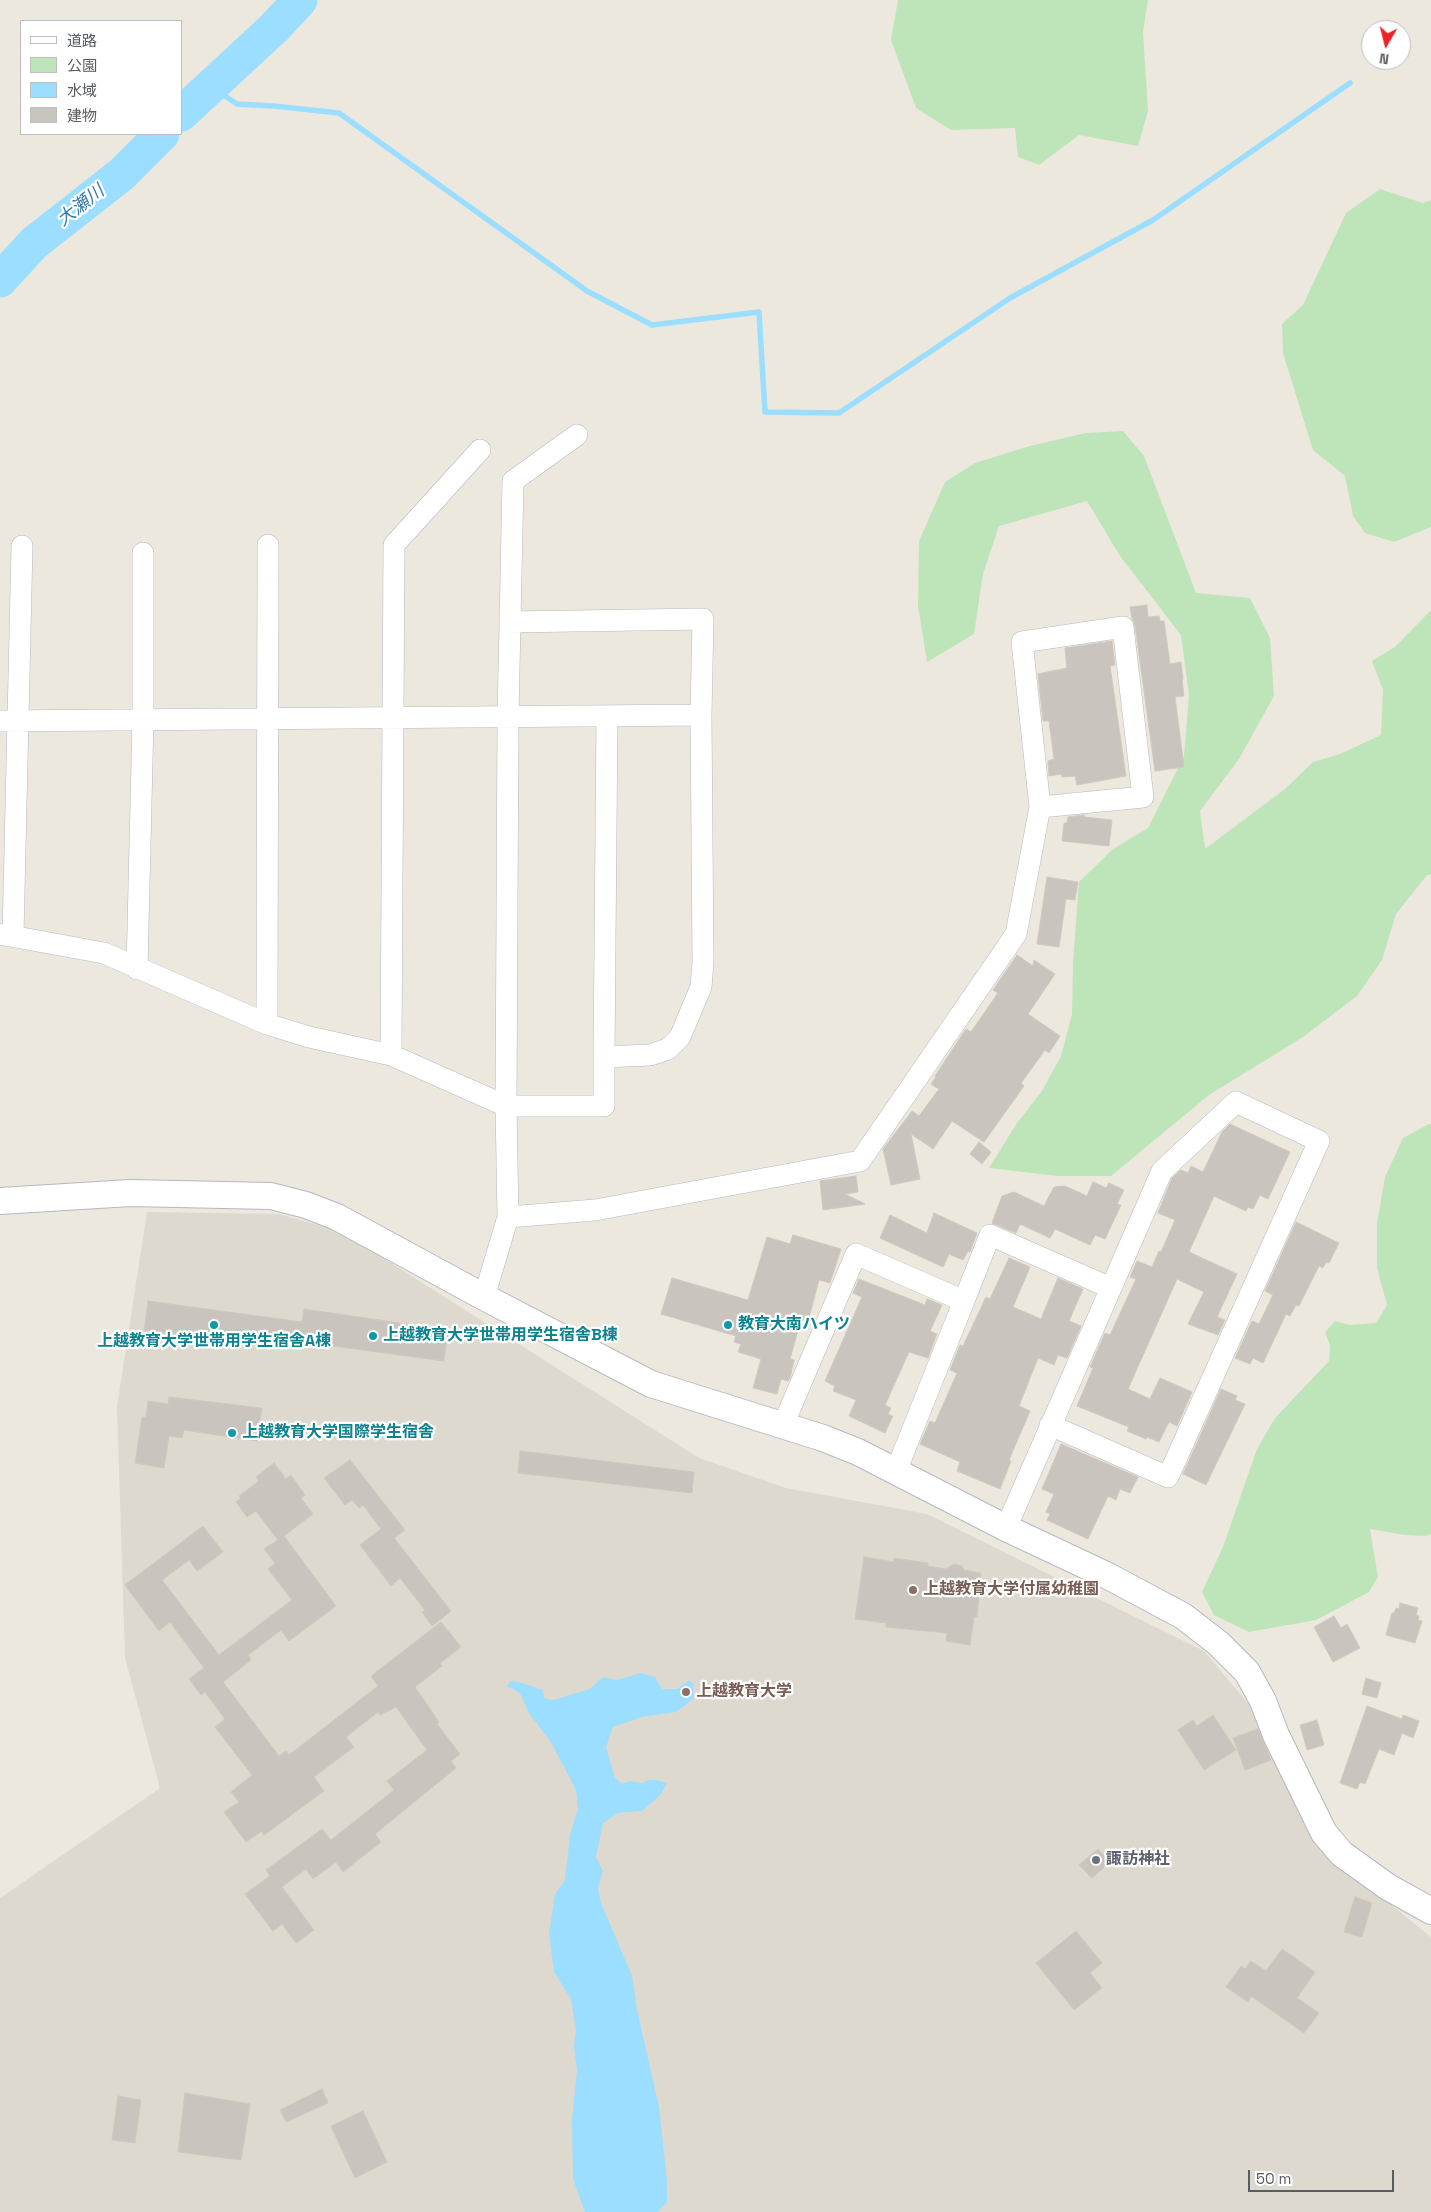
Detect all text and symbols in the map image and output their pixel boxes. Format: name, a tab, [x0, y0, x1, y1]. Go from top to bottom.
legend	[20, 20, 182, 135]
north arrow	[1361, 20, 1411, 70]
text: 道路	[67, 31, 97, 50]
text: N	[1378, 49, 1390, 68]
text: 公園	[67, 56, 97, 75]
text: 水域	[67, 81, 97, 100]
text: 建物	[67, 106, 97, 125]
water label: 大瀬川	[53, 181, 109, 231]
place label: 教育大南ハイツ	[738, 1315, 850, 1335]
marker: 上越教育大学世帯用学生宿舎A棟	[208, 1319, 220, 1331]
marker: 教育大南ハイツ	[722, 1319, 734, 1331]
place label: 上越教育大学世帯用学生宿舎B棟	[383, 1326, 618, 1346]
marker: 上越教育大学世帯用学生宿舎B棟	[367, 1330, 379, 1342]
place label: 上越教育大学世帯用学生宿舎A棟	[97, 1332, 331, 1352]
place label: 上越教育大学国際学生宿舎	[242, 1423, 434, 1443]
marker: 上越教育大学国際学生宿舎	[226, 1427, 238, 1439]
place label: 上越教育大学付属幼稚園	[923, 1580, 1099, 1600]
marker: 上越教育大学付属幼稚園	[907, 1584, 919, 1596]
place label: 上越教育大学	[696, 1682, 792, 1702]
marker: 上越教育大学	[680, 1686, 692, 1698]
place label: 諏訪神社	[1106, 1850, 1170, 1870]
marker: 諏訪神社	[1090, 1854, 1102, 1866]
scale bar	[1251, 2160, 1397, 2192]
text: 50 m	[1256, 2169, 1291, 2188]

